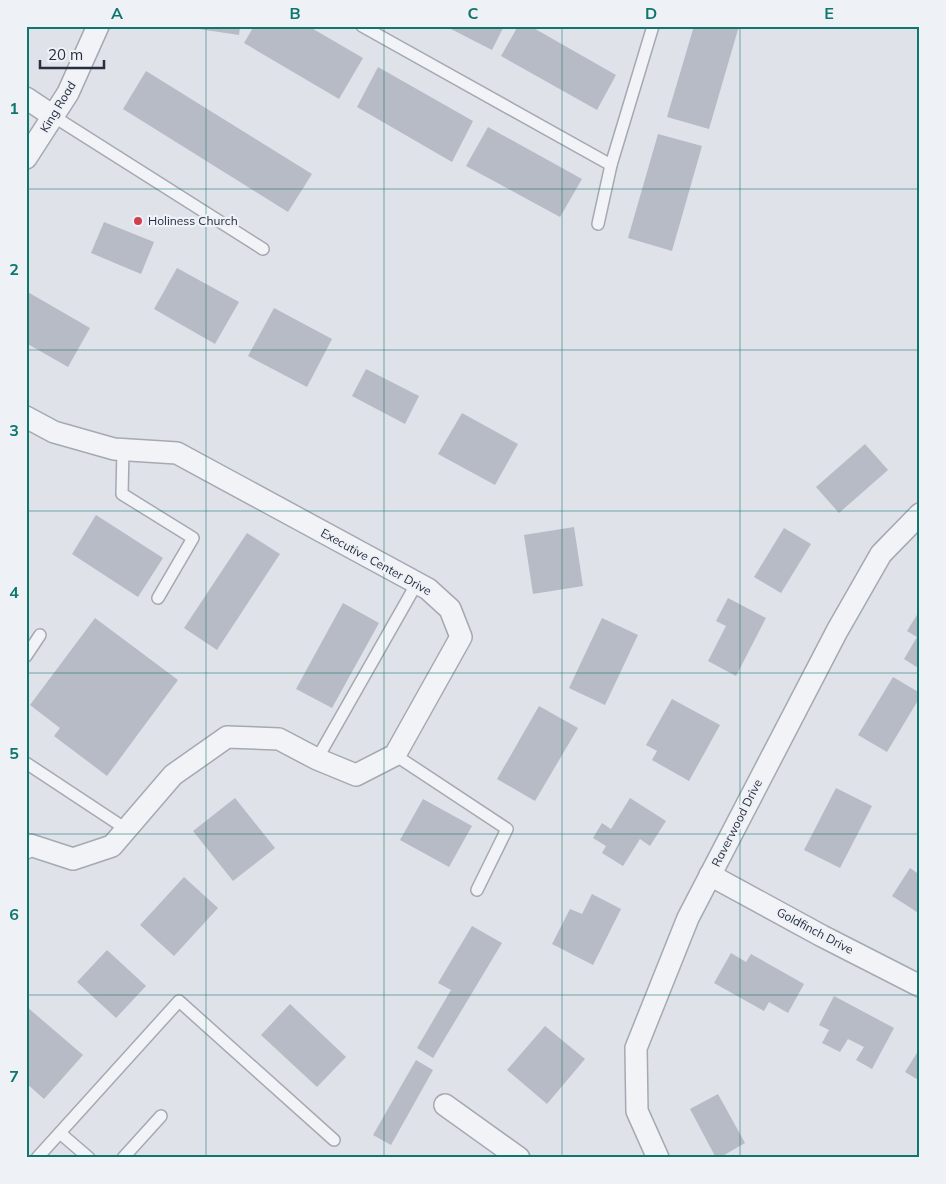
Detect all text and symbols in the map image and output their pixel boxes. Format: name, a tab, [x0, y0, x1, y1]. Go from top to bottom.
text: A	[111, 3, 123, 23]
text: B	[289, 3, 301, 23]
text: C	[468, 3, 479, 23]
text: D	[645, 3, 657, 23]
text: E	[824, 3, 834, 23]
scale bar	[40, 38, 104, 70]
text: 20 m	[48, 45, 83, 64]
street label: King Road	[36, 78, 79, 135]
text: 1	[9, 98, 19, 118]
place label: Holiness Church	[148, 213, 238, 228]
marker: Holiness Church	[132, 215, 144, 227]
text: 2	[9, 259, 19, 279]
text: 3	[9, 420, 19, 440]
street label: Executive Center Drive	[318, 525, 434, 598]
text: 4	[9, 582, 19, 602]
text: 5	[9, 743, 19, 763]
street label: Raverwood Drive	[708, 776, 765, 869]
text: 6	[9, 904, 19, 924]
street label: Goldfinch Drive	[774, 904, 856, 957]
text: 7	[9, 1066, 19, 1086]

